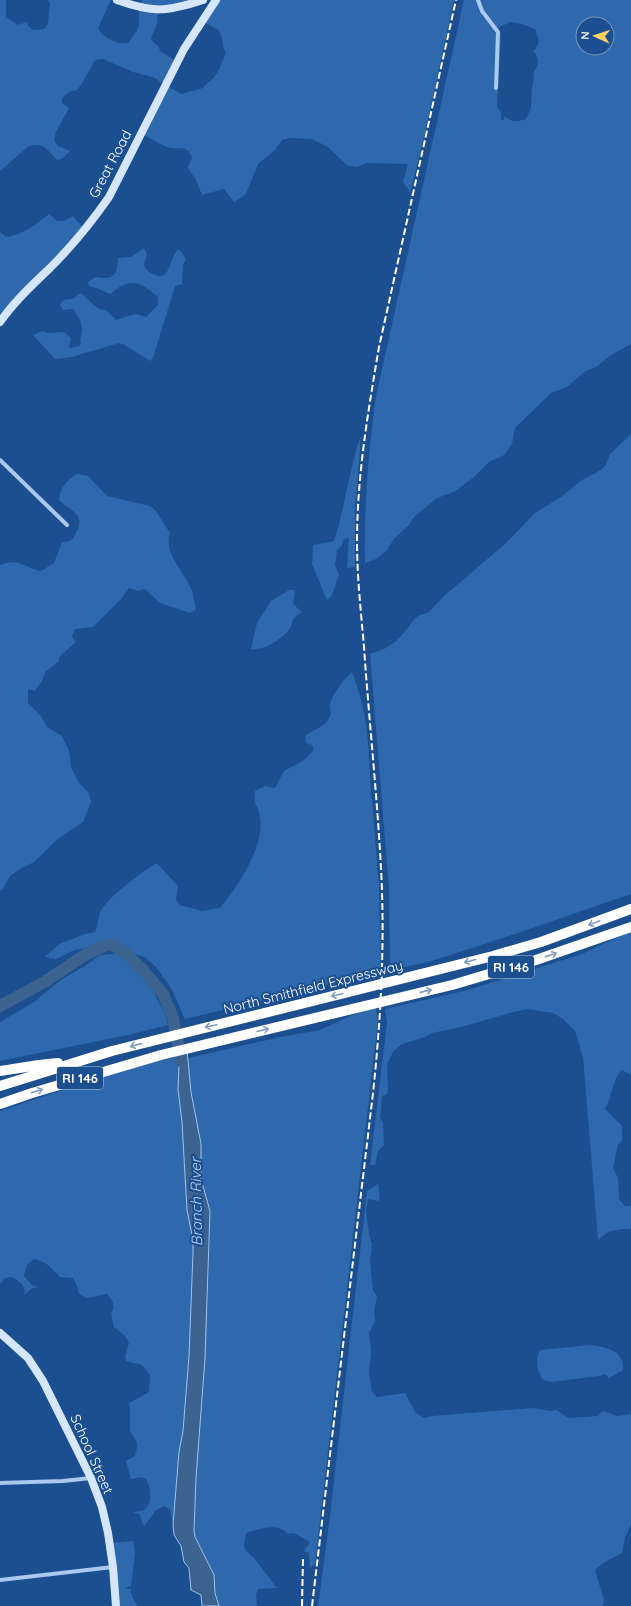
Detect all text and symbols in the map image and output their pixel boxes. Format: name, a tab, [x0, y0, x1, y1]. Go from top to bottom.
north arrow	[575, 16, 615, 56]
text: N	[578, 31, 592, 40]
street label: Great Road	[85, 127, 135, 201]
one-way arrow	[589, 919, 601, 927]
one-way arrow	[544, 951, 557, 958]
street label: North Smithfield Expressway	[221, 956, 405, 1018]
road number: RI 146	[488, 956, 534, 978]
one-way arrow	[464, 958, 477, 966]
one-way arrow	[419, 986, 432, 994]
one-way arrow	[331, 992, 344, 999]
one-way arrow	[205, 1023, 218, 1031]
one-way arrow	[256, 1026, 269, 1034]
one-way arrow	[130, 1042, 143, 1049]
road number: RI 146	[57, 1067, 103, 1089]
one-way arrow	[30, 1087, 43, 1094]
water label: Branch River	[186, 1155, 206, 1247]
street label: School Street	[66, 1411, 118, 1497]

